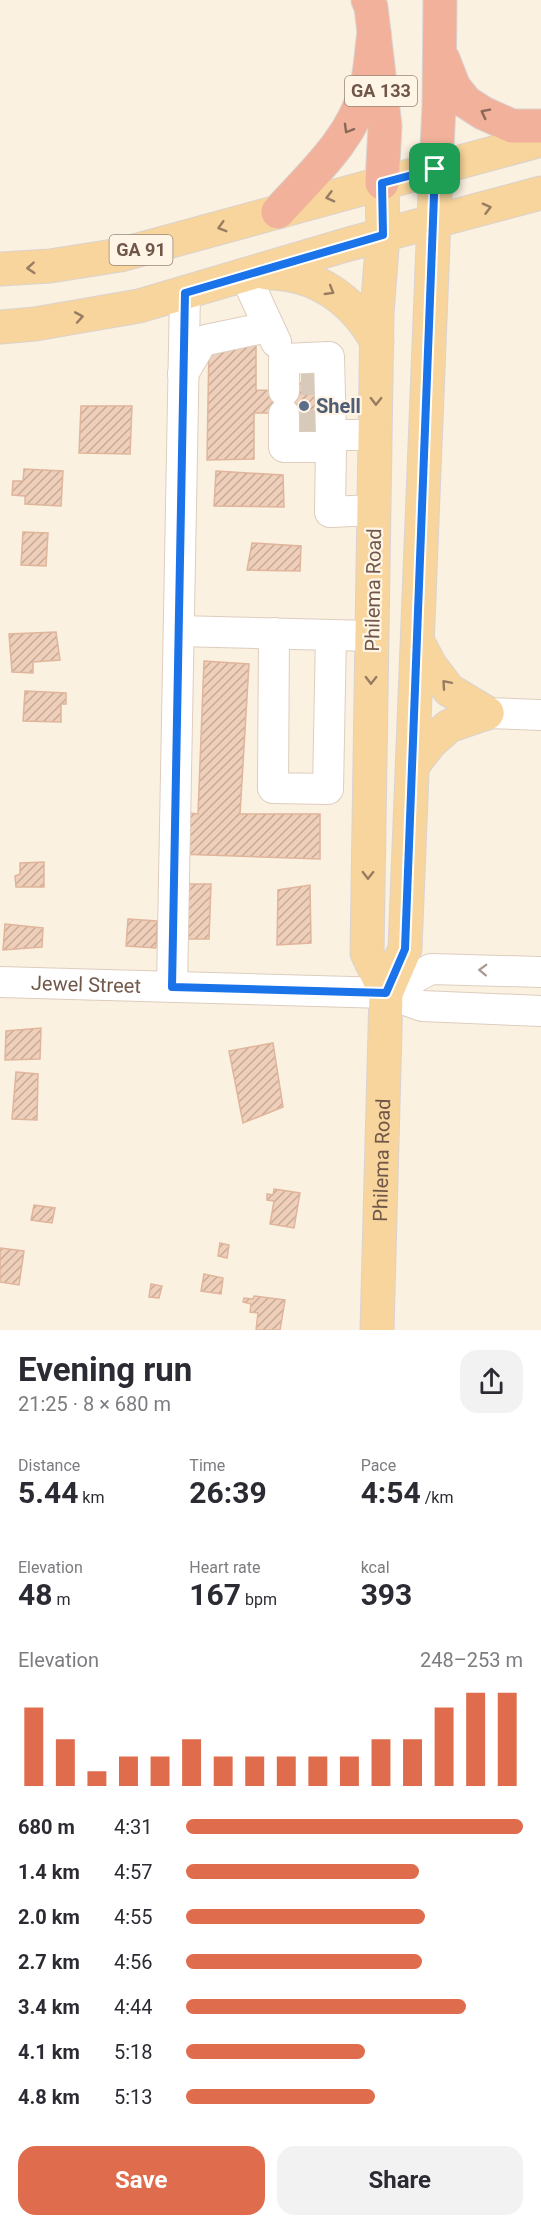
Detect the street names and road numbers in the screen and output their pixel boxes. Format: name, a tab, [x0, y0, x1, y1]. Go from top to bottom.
road number: GA 133	[345, 76, 417, 106]
road number: GA 91	[110, 235, 172, 265]
street label: Philema Road	[360, 528, 386, 652]
street label: Jewel Street	[31, 971, 141, 998]
street label: Philema Road	[368, 1098, 395, 1222]

